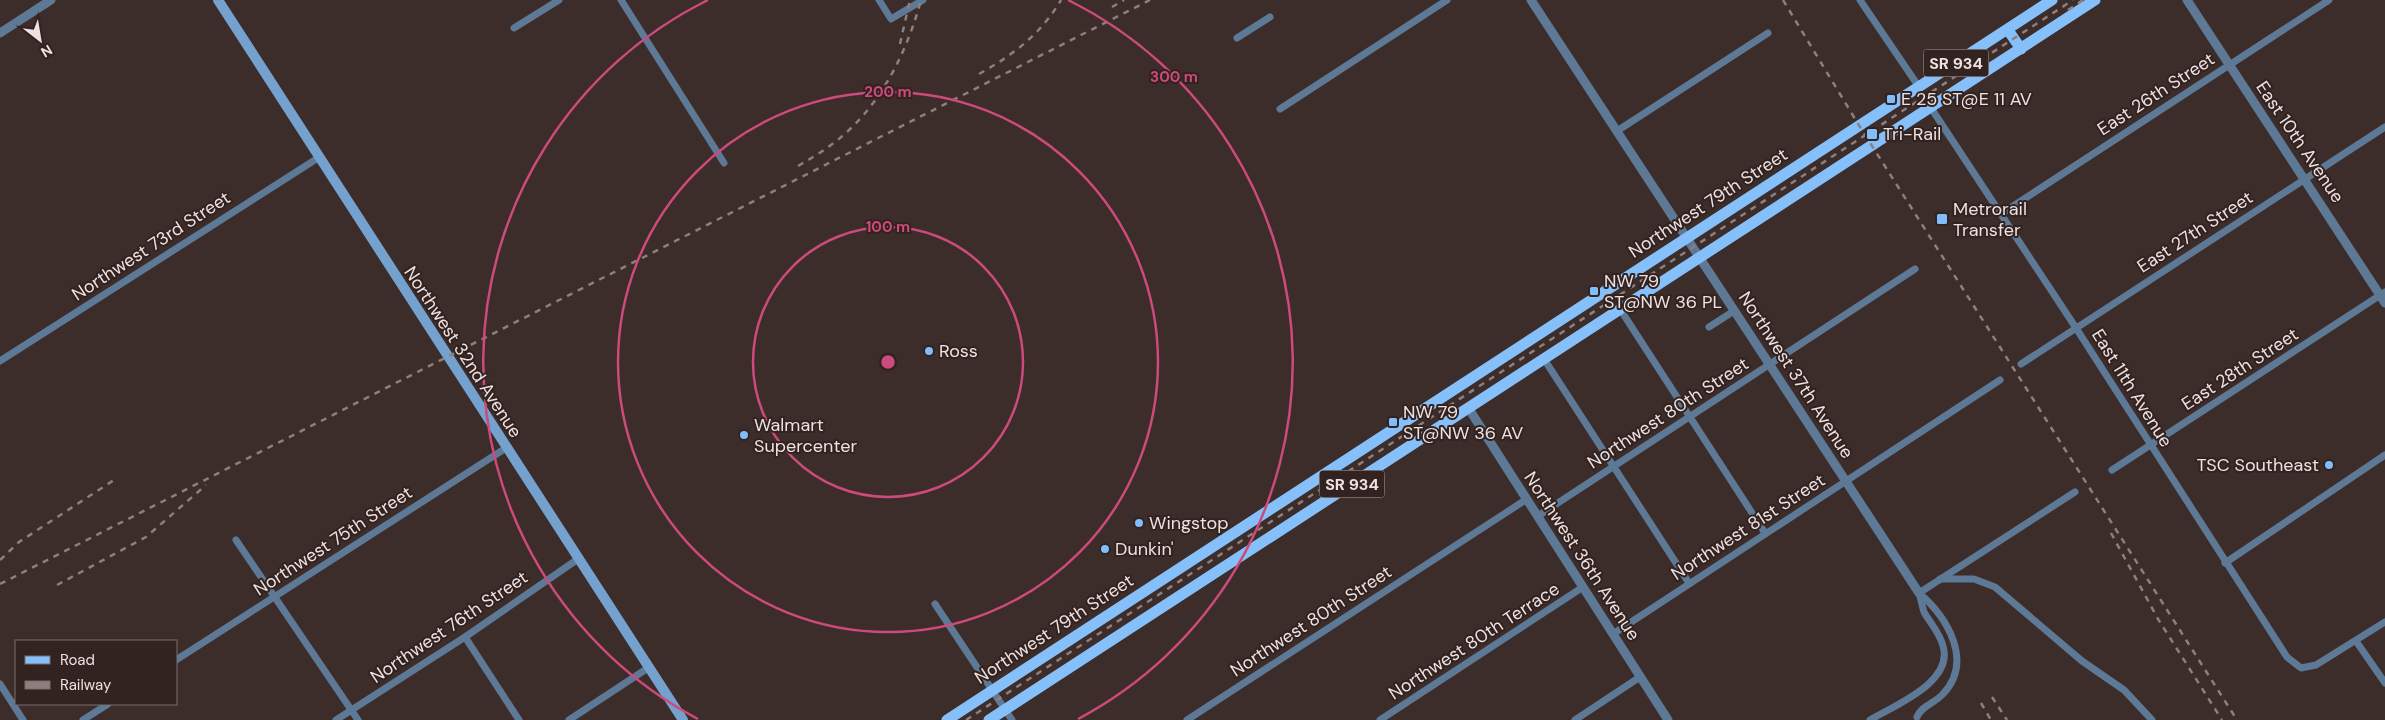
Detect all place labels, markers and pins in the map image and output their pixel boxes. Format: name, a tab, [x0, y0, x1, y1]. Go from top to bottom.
place label: E 25 ST@E 11 AV	[1901, 87, 2032, 111]
marker: E 25 ST@E 11 AV	[1885, 93, 1897, 105]
place label: Tri-Rail	[1883, 122, 1941, 146]
marker: Tri-Rail	[1865, 127, 1879, 141]
place label: Metrorail Transfer	[1953, 197, 2027, 242]
marker: Metrorail Transfer	[1935, 212, 1949, 226]
place label: NW 79 ST@NW 36 PL	[1604, 269, 1722, 314]
marker: NW 79 ST@NW 36 PL	[1588, 285, 1600, 297]
place label: Ross	[939, 339, 978, 363]
marker: Ross	[923, 345, 935, 357]
centre of rings	[879, 353, 897, 371]
place label: NW 79 ST@NW 36 AV	[1403, 400, 1523, 445]
place label: Walmart Supercenter	[754, 413, 857, 458]
marker: NW 79 ST@NW 36 AV	[1387, 416, 1399, 428]
marker: Walmart Supercenter	[738, 429, 750, 441]
place label: TSC Southeast	[2197, 453, 2319, 477]
marker: TSC Southeast	[2323, 459, 2335, 471]
place label: Wingstop	[1149, 511, 1229, 535]
marker: Wingstop	[1133, 517, 1145, 529]
place label: Dunkin'	[1115, 537, 1174, 561]
marker: Dunkin'	[1099, 543, 1111, 555]

